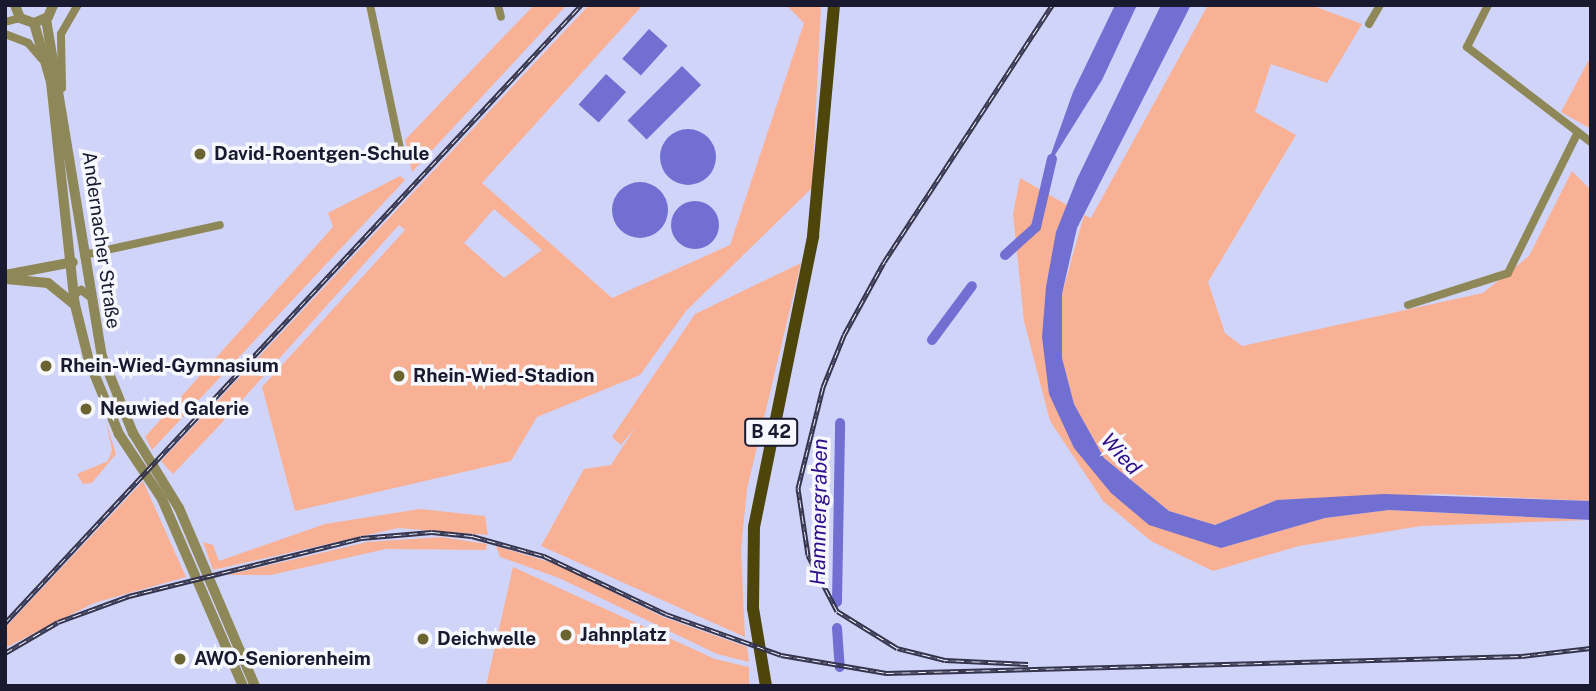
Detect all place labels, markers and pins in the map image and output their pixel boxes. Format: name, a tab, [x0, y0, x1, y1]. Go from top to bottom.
place label: David-Roentgen-Schule	[214, 143, 430, 165]
marker: David-Roentgen-Schule	[192, 146, 208, 162]
place label: Rhein-Wied-Gymnasium	[60, 355, 279, 377]
marker: Rhein-Wied-Gymnasium	[38, 358, 54, 374]
place label: Rhein-Wied-Stadion	[413, 365, 594, 387]
marker: Rhein-Wied-Stadion	[391, 368, 407, 384]
place label: Neuwied Galerie	[100, 398, 249, 420]
marker: Neuwied Galerie	[78, 401, 94, 417]
place label: Jahnplatz	[580, 624, 666, 646]
marker: Jahnplatz	[558, 627, 574, 643]
place label: Deichwelle	[437, 628, 536, 650]
marker: Deichwelle	[415, 631, 431, 647]
place label: AWO-Seniorenheim	[194, 648, 371, 670]
marker: AWO-Seniorenheim	[172, 651, 188, 667]

